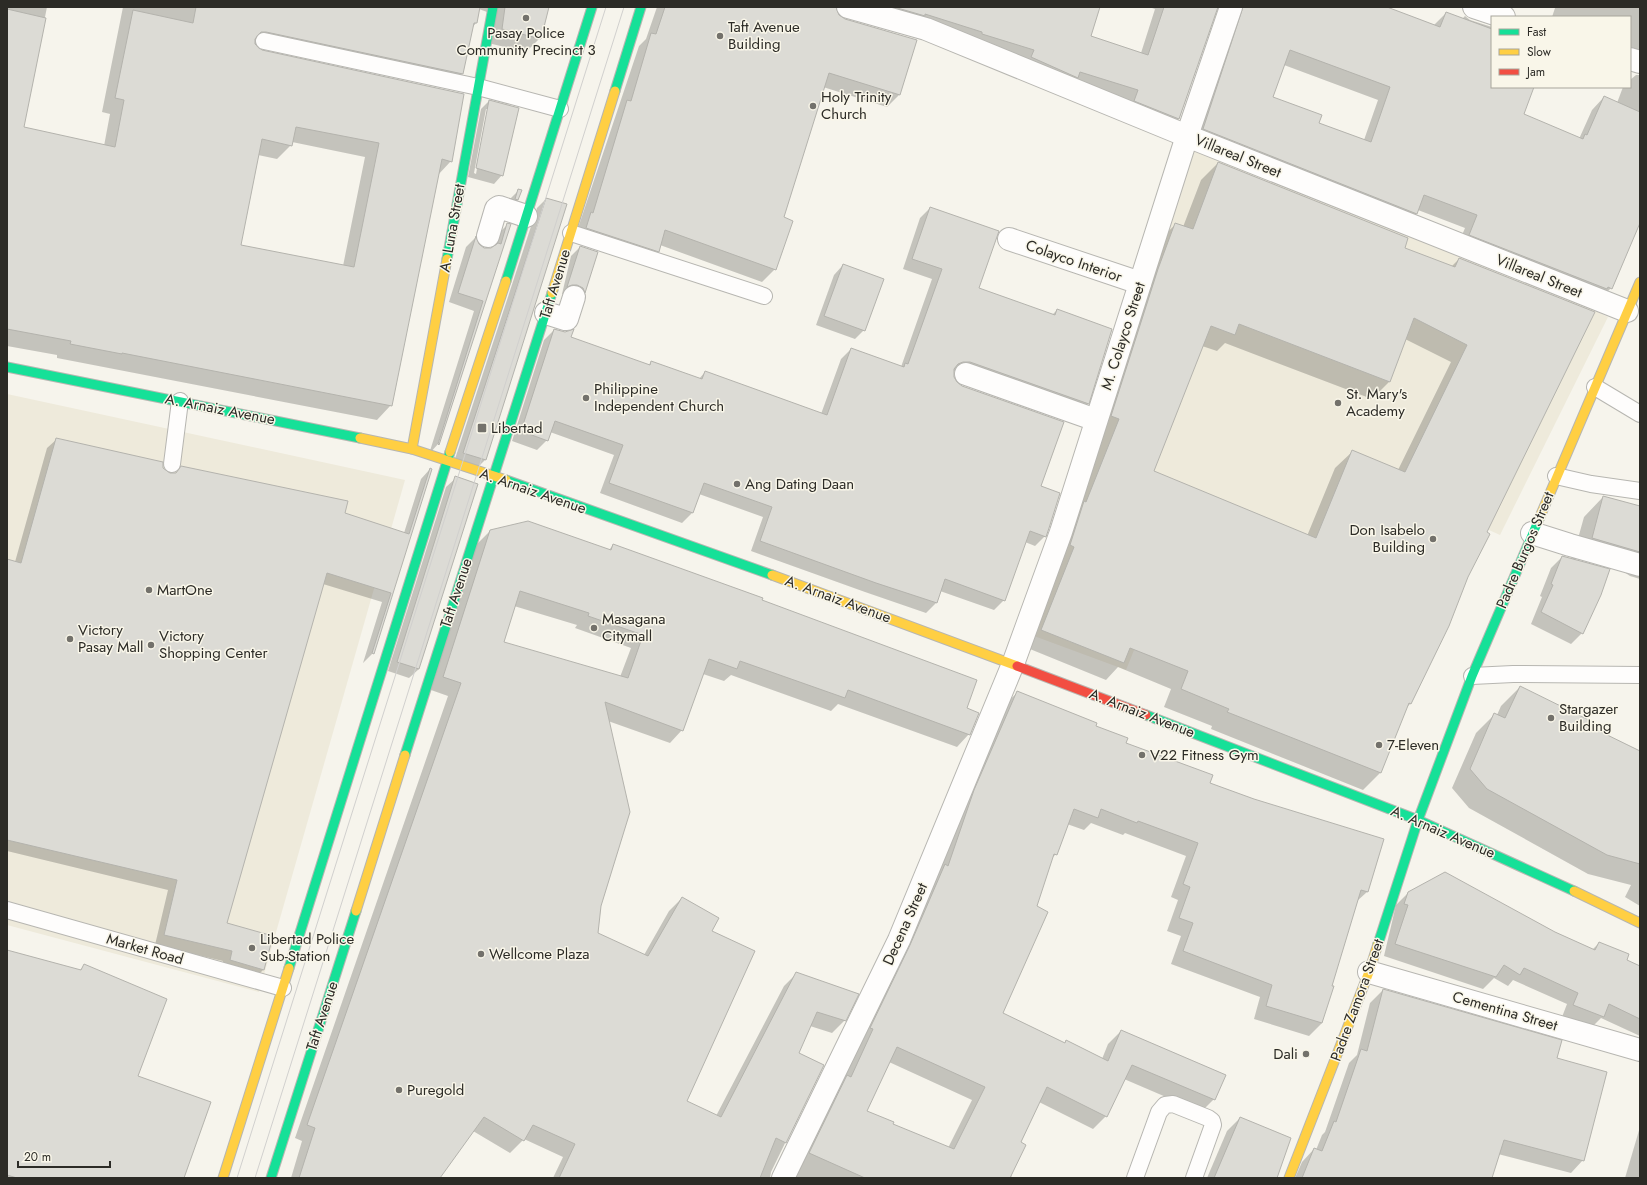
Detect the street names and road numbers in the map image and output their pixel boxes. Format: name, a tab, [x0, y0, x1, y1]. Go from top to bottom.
street label: Villareal Street	[1191, 129, 1285, 183]
street label: A. Luna Street	[433, 182, 471, 274]
street label: Colayco Interior	[1023, 234, 1126, 288]
street label: Taft Avenue	[534, 246, 576, 322]
street label: Villareal Street	[1492, 249, 1586, 303]
street label: M. Colayco Street	[1095, 279, 1151, 393]
street label: A. Arnaiz Avenue	[163, 388, 277, 430]
street label: A. Arnaiz Avenue	[477, 462, 590, 520]
street label: Padre Burgos Street	[1490, 488, 1560, 612]
street label: Taft Avenue	[434, 555, 478, 631]
street label: A. Arnaiz Avenue	[782, 570, 894, 628]
street label: A. Arnaiz Avenue	[1086, 683, 1198, 743]
street label: A. Arnaiz Avenue	[1387, 800, 1499, 864]
street label: Decena Street	[877, 879, 933, 969]
street label: Market Road	[104, 928, 186, 970]
street label: Padre Zamora Street	[1325, 935, 1389, 1064]
street label: Taft Avenue	[300, 978, 344, 1054]
street label: Cementina Street	[1450, 986, 1560, 1037]

